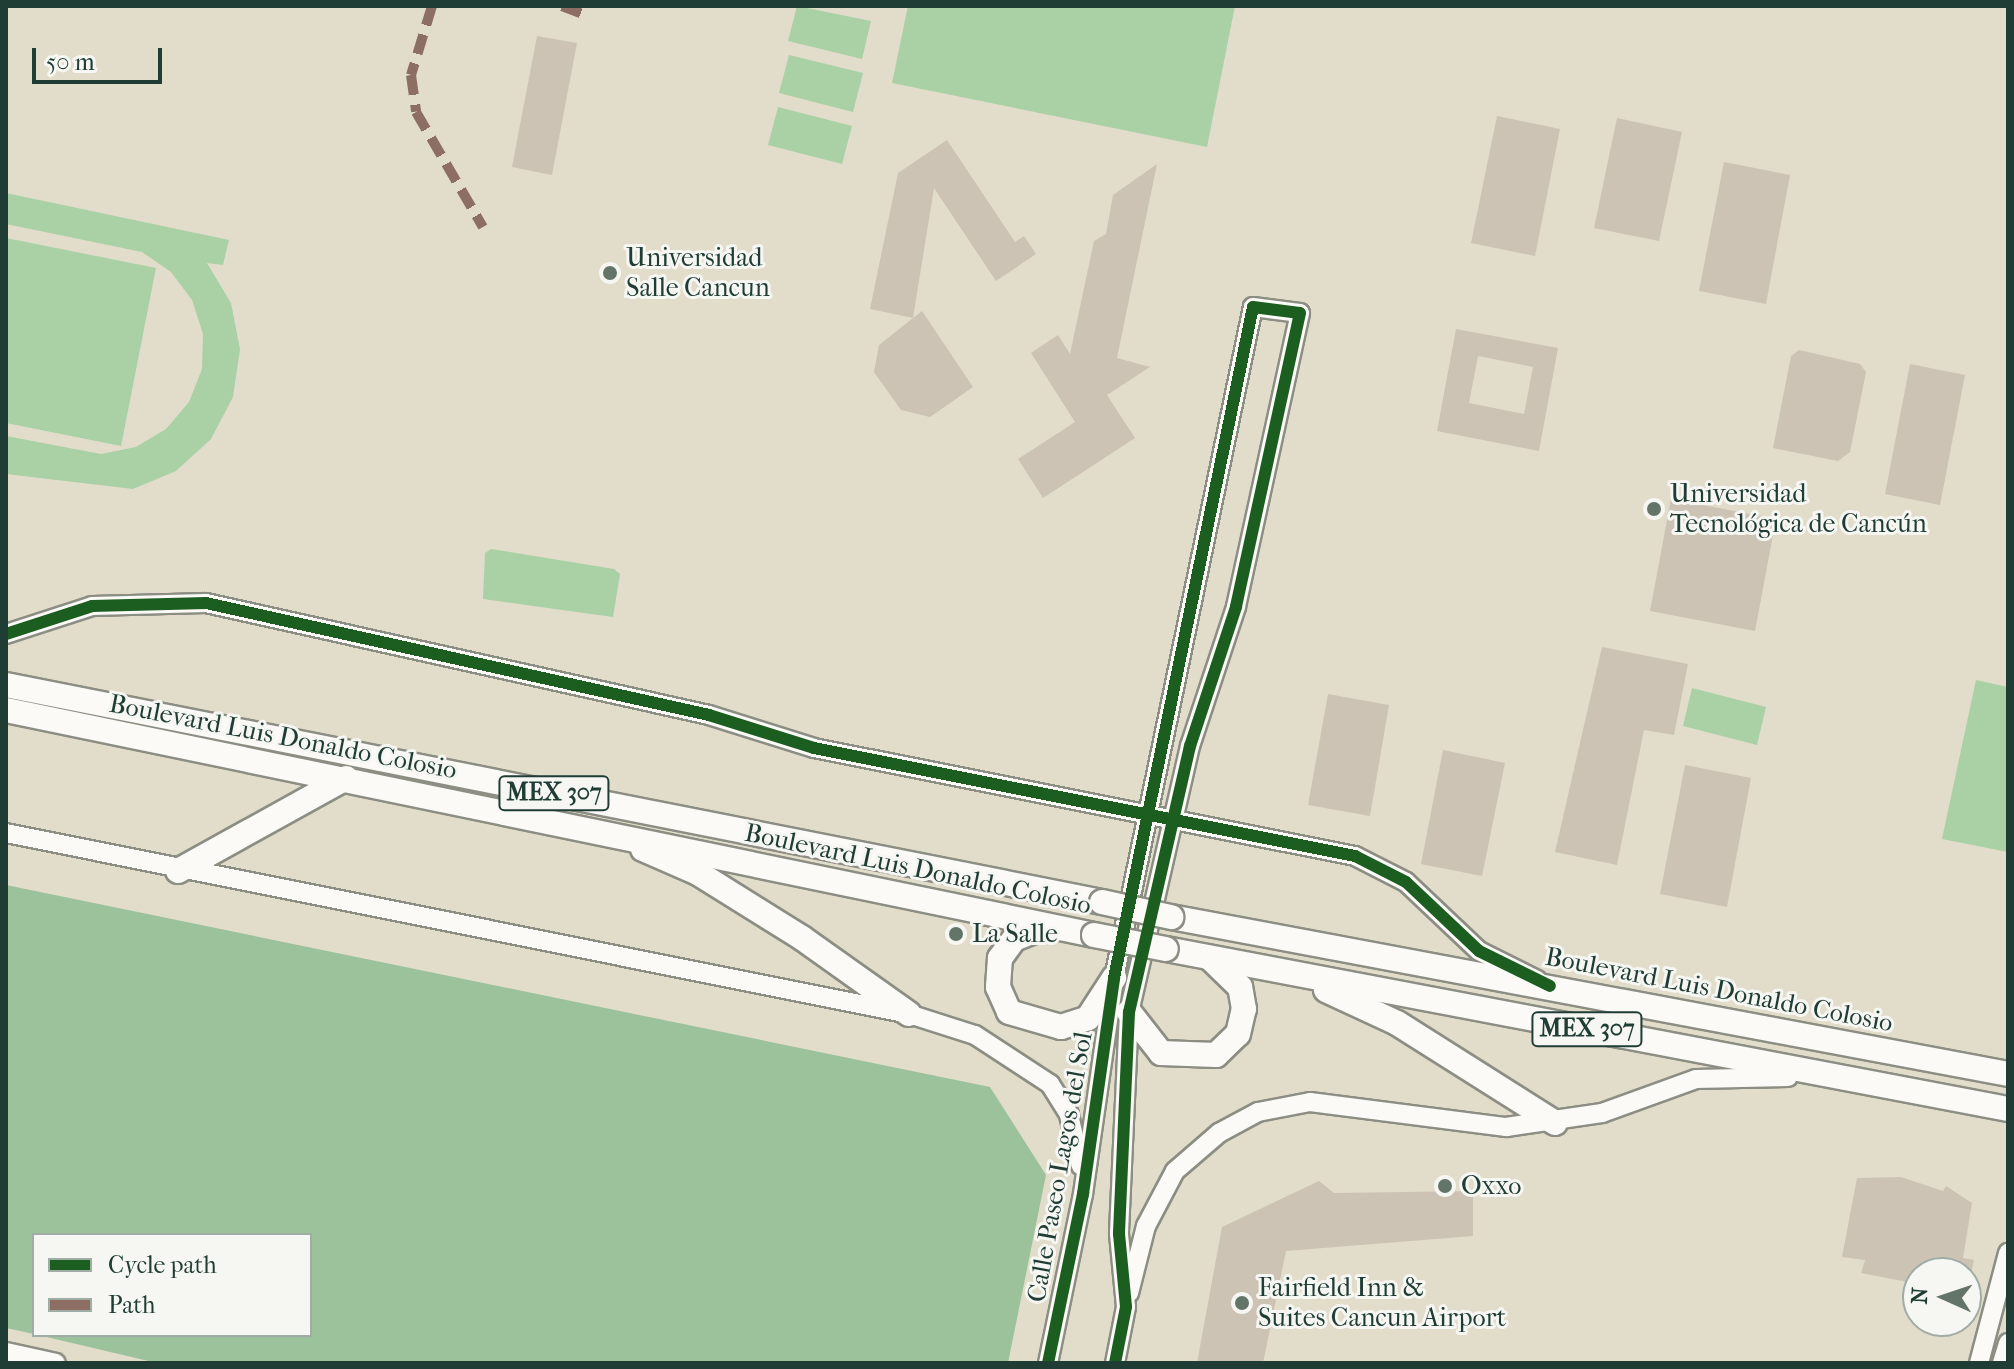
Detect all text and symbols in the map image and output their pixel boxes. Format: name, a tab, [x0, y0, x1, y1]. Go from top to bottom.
scale bar	[36, 32, 166, 82]
text: 50 m	[46, 48, 95, 76]
place label: Universidad Salle Cancun	[626, 242, 770, 304]
marker: Universidad Salle Cancun	[601, 264, 619, 282]
place label: Universidad Tecnológica de Cancún	[1670, 478, 1927, 540]
marker: Universidad Tecnológica de Cancún	[1645, 500, 1663, 518]
street label: Boulevard Luis Donaldo Colosio	[107, 688, 459, 786]
road number: MEX 307	[498, 773, 610, 813]
street label: Boulevard Luis Donaldo Colosio	[742, 817, 1094, 921]
place label: La Salle	[972, 918, 1058, 950]
marker: La Salle	[947, 925, 965, 943]
street label: Boulevard Luis Donaldo Colosio	[1543, 941, 1895, 1039]
road number: MEX 307	[1531, 1009, 1643, 1049]
street label: Calle Paseo Lagos del Sol	[1021, 1029, 1099, 1305]
place label: Oxxo	[1461, 1170, 1521, 1202]
marker: Oxxo	[1436, 1177, 1454, 1195]
legend	[32, 1233, 312, 1337]
text: Cycle path	[108, 1251, 217, 1279]
north arrow	[1902, 1257, 1982, 1337]
place label: Fairfield Inn & Suites Cancun Airport	[1258, 1272, 1506, 1334]
text: N	[1907, 1287, 1933, 1305]
text: Path	[108, 1291, 155, 1319]
marker: Fairfield Inn & Suites Cancun Airport	[1233, 1294, 1251, 1312]

